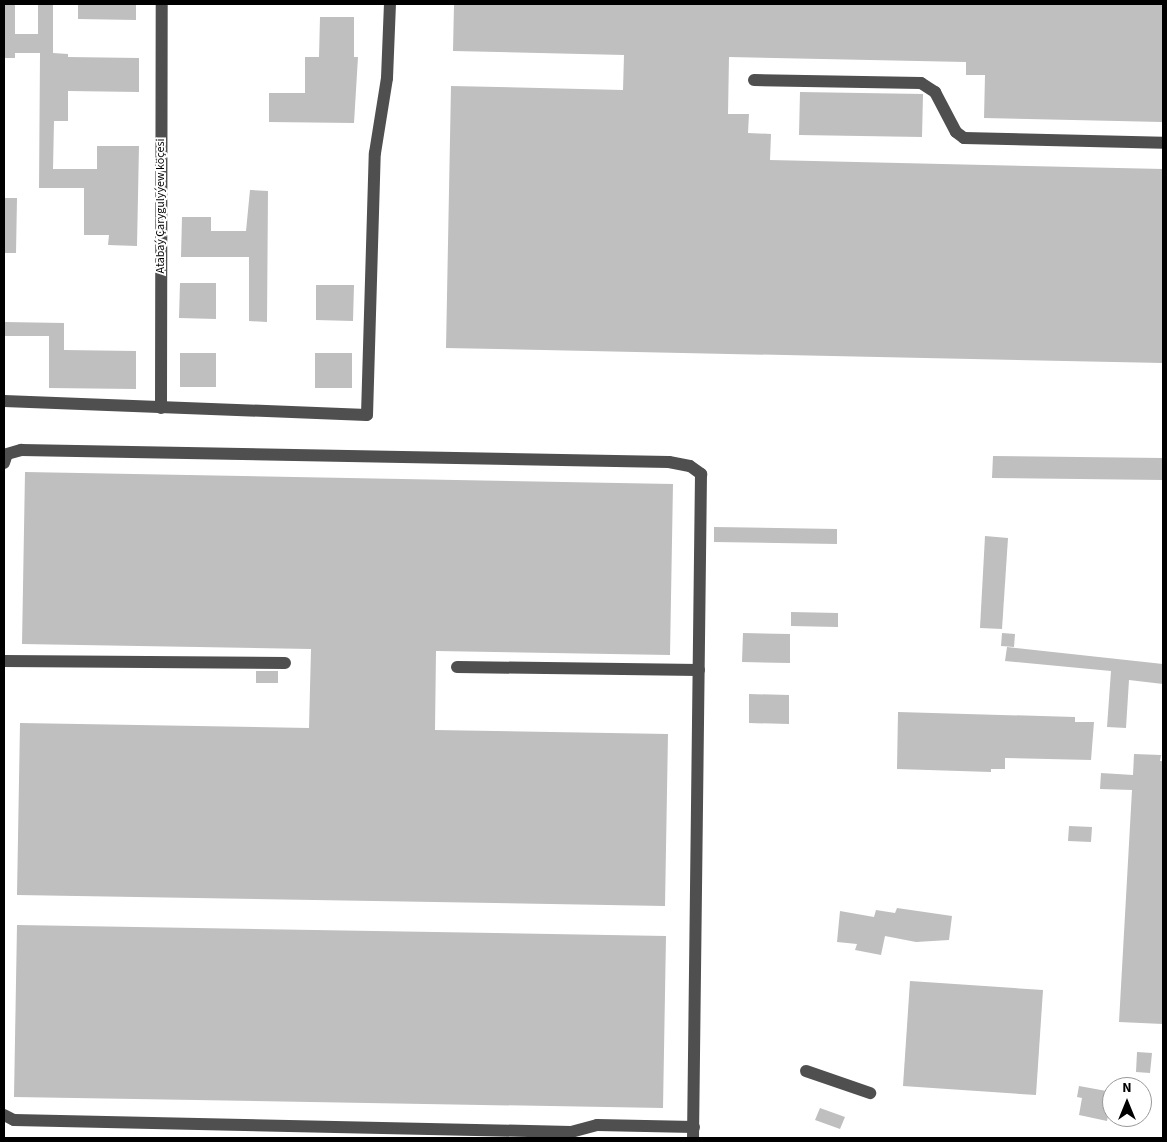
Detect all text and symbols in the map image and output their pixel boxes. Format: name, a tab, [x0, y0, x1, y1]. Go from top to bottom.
street label: Atabaý Çarygulyýew köçesi	[154, 139, 168, 273]
north arrow	[1102, 1077, 1152, 1127]
text: N	[1122, 1078, 1132, 1098]

